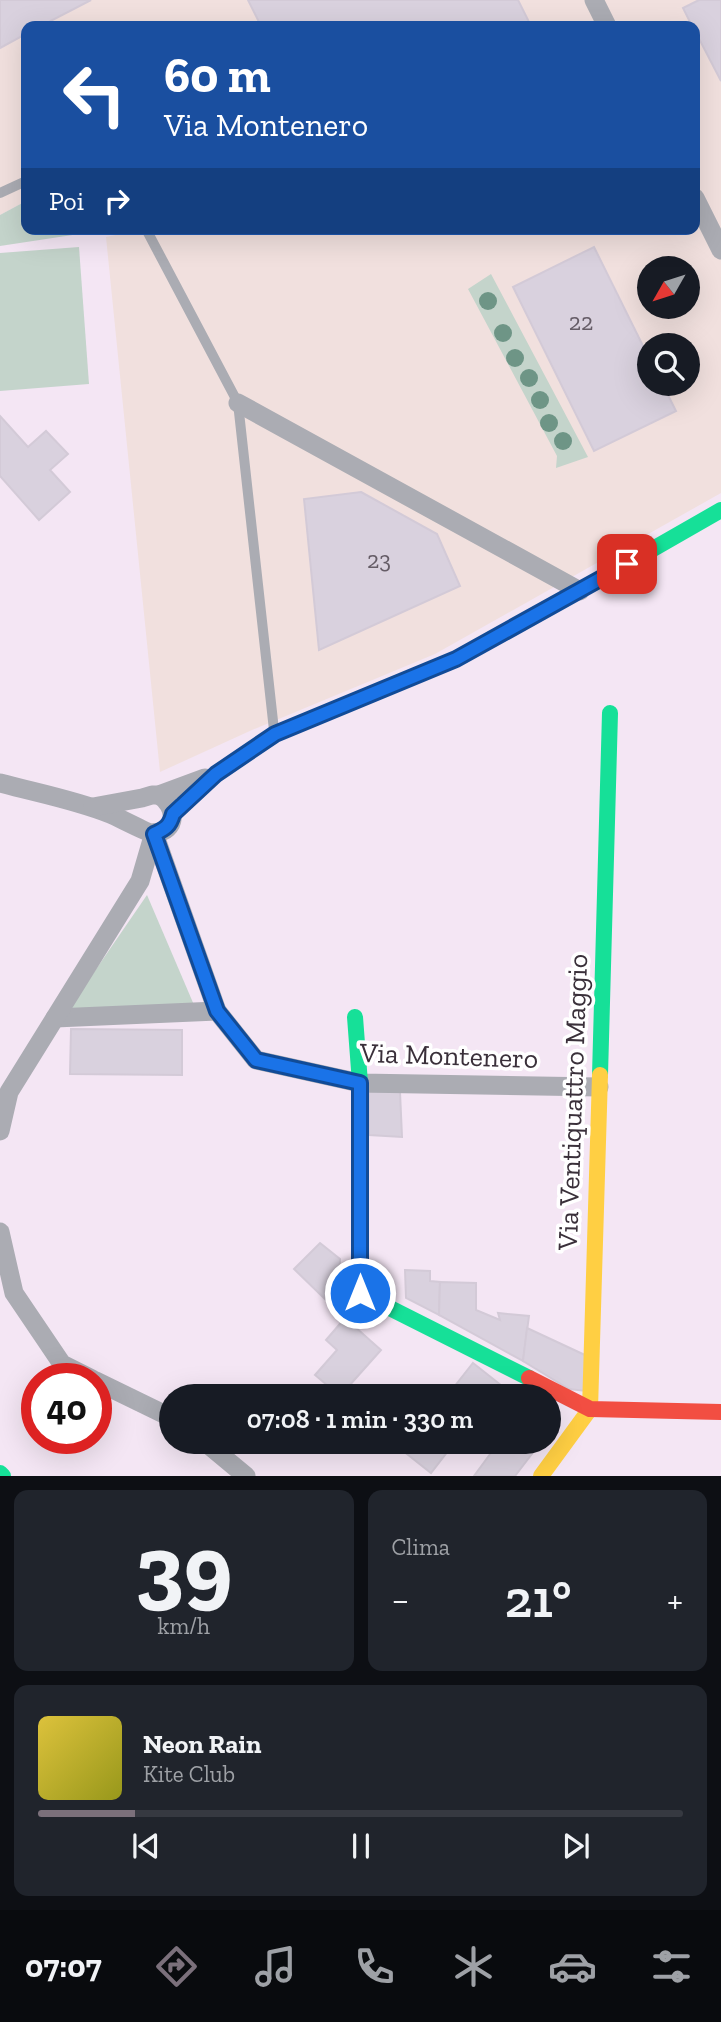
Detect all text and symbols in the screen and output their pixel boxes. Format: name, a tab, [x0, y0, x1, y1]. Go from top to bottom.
text: 60 m	[164, 46, 271, 105]
icon: left	[49, 49, 140, 140]
text: Via Montenero	[164, 106, 368, 144]
icon: right	[98, 182, 136, 220]
text: Poi	[49, 185, 84, 217]
north arrow	[637, 256, 700, 318]
map controls	[637, 256, 700, 396]
house number: 22	[569, 307, 593, 336]
button: search	[637, 333, 700, 396]
pin	[597, 534, 657, 594]
house number: 23	[367, 545, 391, 574]
icon: arrive	[608, 545, 646, 583]
street label: Via Ventiquattro Maggio	[551, 953, 594, 1252]
street label: Via Montenero	[358, 1036, 539, 1075]
position arrow	[323, 1256, 397, 1330]
speed limit sign: 40	[21, 1363, 112, 1454]
text: 07:08 · 1 min · 330 m	[247, 1403, 473, 1435]
text: 39	[135, 1512, 232, 1621]
text: Clima	[392, 1533, 450, 1561]
text: 21°	[505, 1568, 571, 1630]
text: −	[392, 1577, 409, 1623]
text: +	[667, 1577, 683, 1623]
text: km/h	[158, 1612, 210, 1640]
text: Neon Rain	[143, 1728, 261, 1760]
text: Kite Club	[143, 1760, 235, 1788]
icon: previous	[127, 1827, 165, 1865]
icon: pause	[342, 1827, 380, 1865]
icon: next	[557, 1827, 595, 1865]
icon: directions	[152, 1942, 201, 1991]
icon: music	[251, 1942, 300, 1991]
icon: phone	[350, 1942, 399, 1991]
icon: climate	[449, 1942, 498, 1991]
icon: car	[548, 1942, 597, 1991]
icon: filters	[647, 1942, 696, 1991]
text: 07:07	[25, 1947, 102, 1985]

